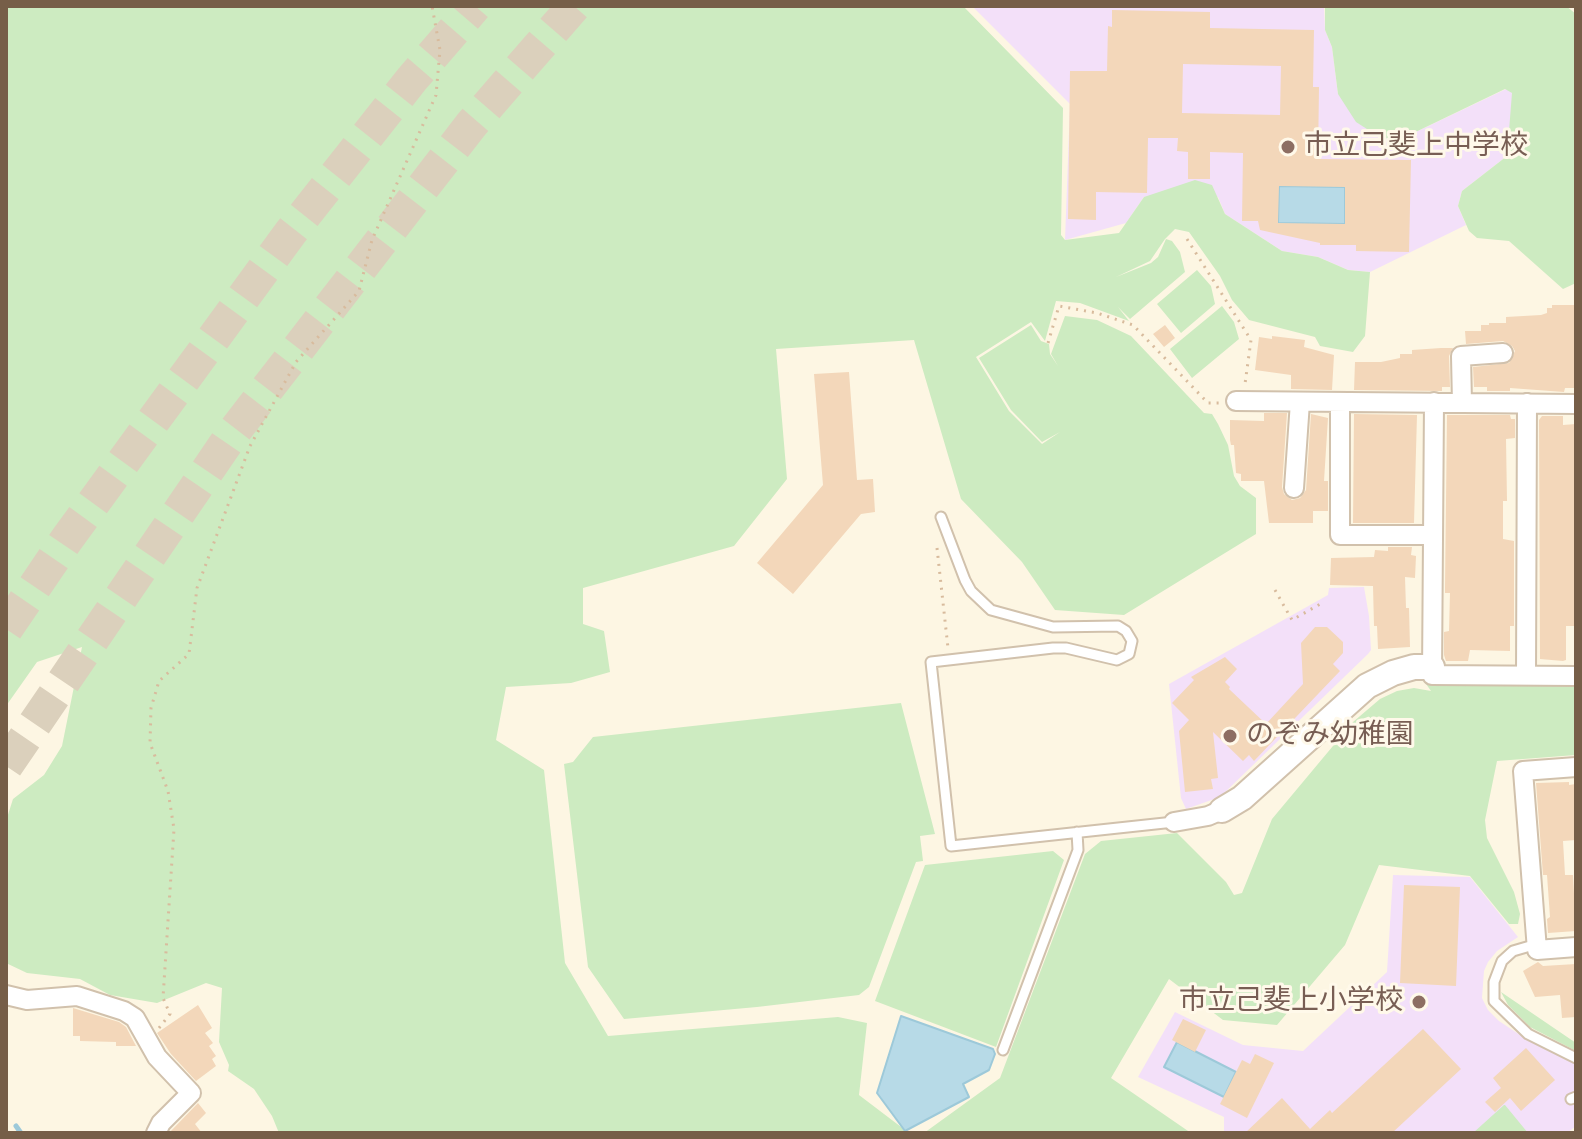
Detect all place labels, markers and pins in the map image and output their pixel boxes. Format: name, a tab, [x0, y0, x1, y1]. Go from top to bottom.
place label: 市立己斐上中学校	[1304, 130, 1528, 164]
marker: 市立己斐上中学校	[1279, 138, 1297, 156]
place label: のぞみ幼稚園	[1246, 719, 1414, 753]
marker: のぞみ幼稚園	[1221, 727, 1239, 745]
place label: 市立己斐上小学校	[1179, 985, 1403, 1019]
marker: 市立己斐上小学校	[1410, 993, 1428, 1011]

